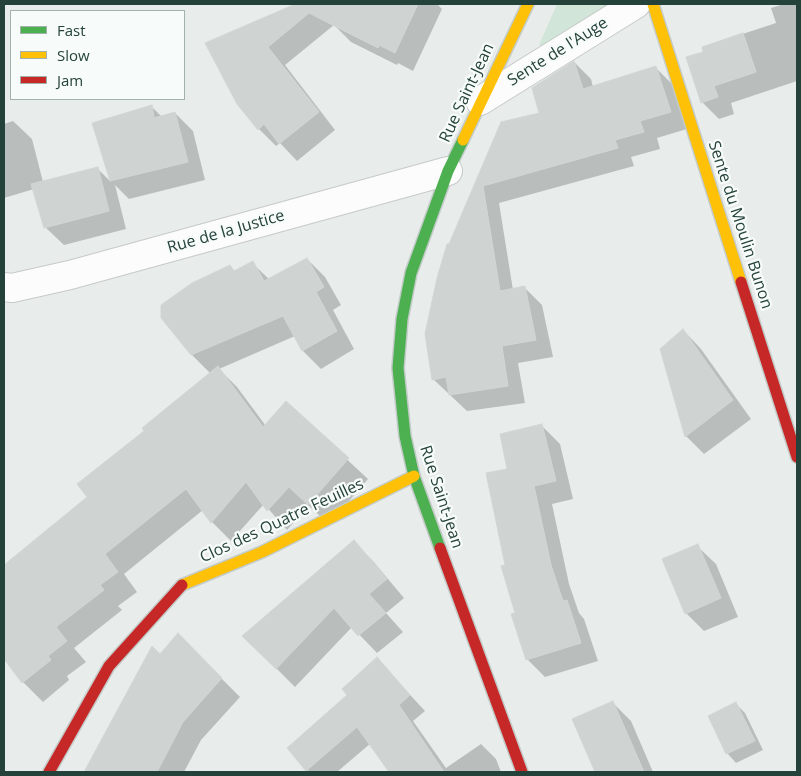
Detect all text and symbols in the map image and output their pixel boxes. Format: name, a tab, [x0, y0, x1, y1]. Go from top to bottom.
legend	[10, 10, 185, 100]
street label: Sente de l'Auge	[504, 14, 612, 90]
text: Fast	[57, 20, 86, 40]
street label: Rue Saint-Jean	[436, 40, 498, 146]
text: Slow	[57, 45, 90, 65]
text: Jam	[57, 70, 83, 90]
street label: Sente du Moulin Bunon	[704, 139, 776, 311]
street label: Rue de la Justice	[165, 206, 287, 258]
street label: Rue Saint-Jean	[415, 443, 467, 551]
street label: Clos des Quatre Feuilles	[197, 475, 367, 567]

